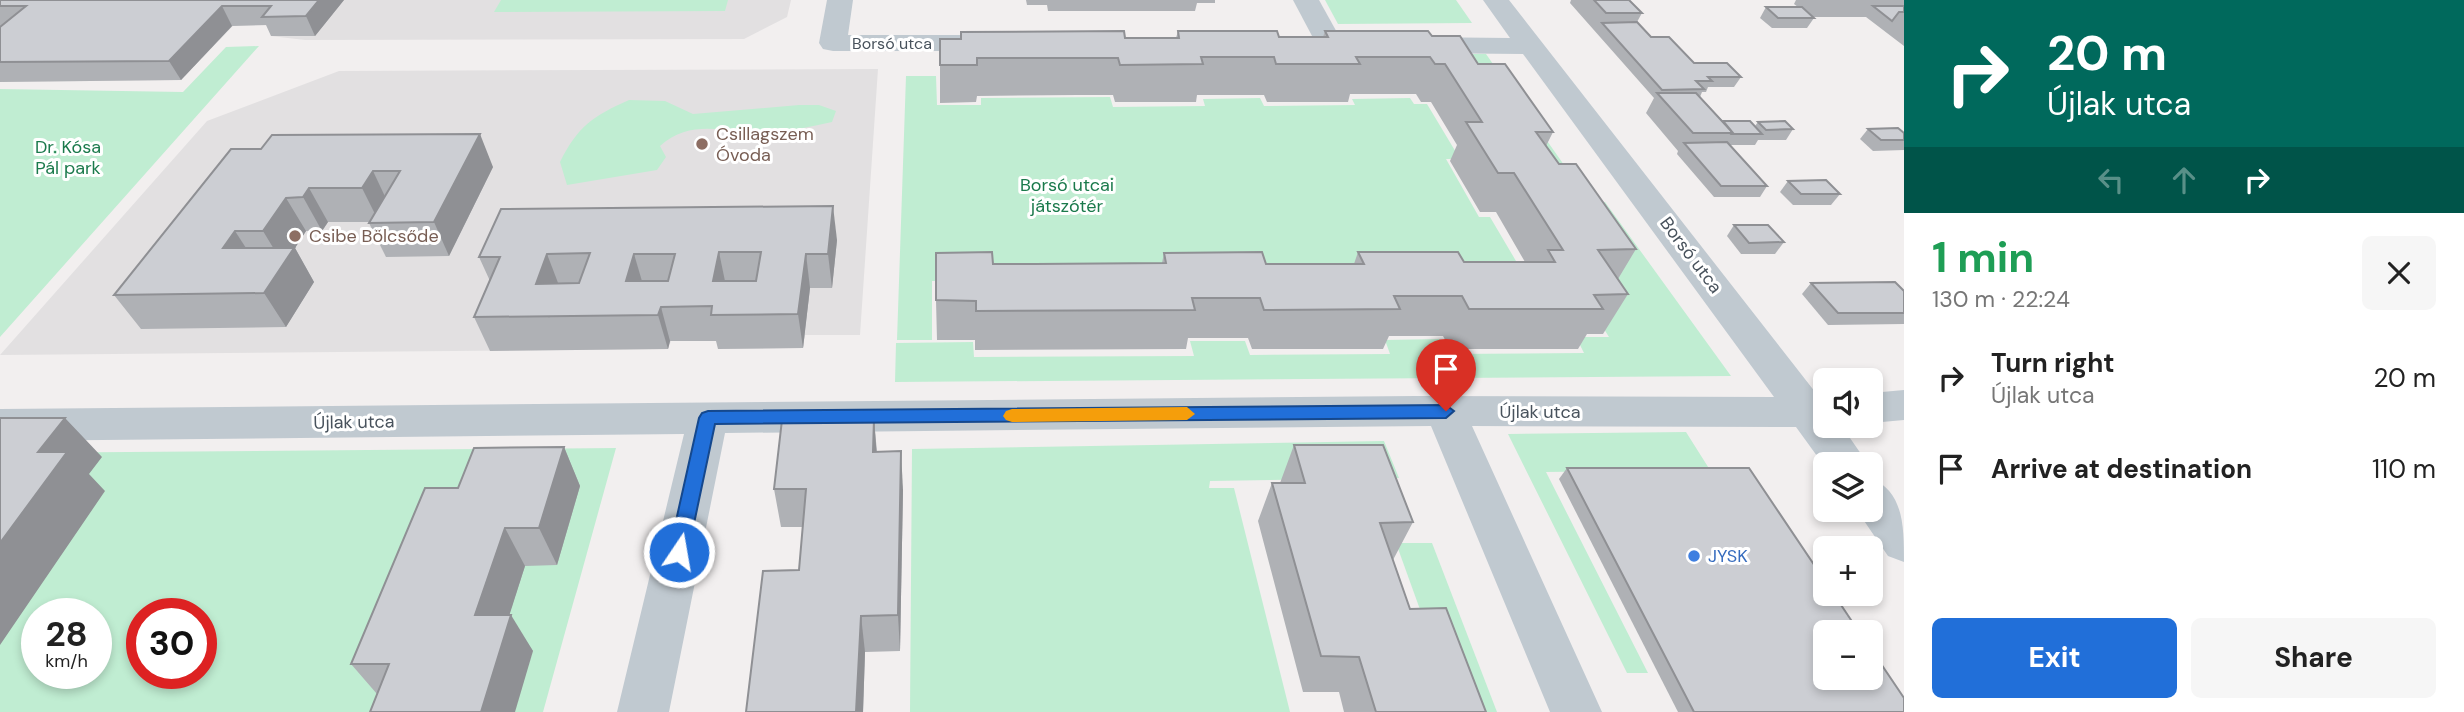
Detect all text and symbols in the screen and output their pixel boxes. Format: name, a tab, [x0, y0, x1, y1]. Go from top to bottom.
text: 20 m	[2047, 21, 2167, 85]
icon: right	[1932, 28, 2023, 119]
street label: Borsó utca	[852, 33, 932, 54]
text: Újlak utca	[2047, 83, 2191, 125]
place label: Csillagszem Óvoda	[716, 122, 814, 167]
park label: Dr. Kósa Pál park	[35, 135, 101, 180]
marker: Csillagszem Óvoda	[694, 136, 710, 152]
icon: left	[2092, 161, 2130, 199]
icon: ahead	[2165, 161, 2203, 199]
icon: right	[2238, 161, 2276, 199]
park label: Borsó utcai játszótér	[1020, 173, 1114, 218]
street label: Borsó utca	[1654, 212, 1728, 298]
place label: Csibe Bölcsőde	[309, 224, 439, 248]
marker: Csibe Bölcsőde	[287, 228, 303, 244]
text: 1 min	[1932, 230, 2034, 285]
button: close	[2362, 236, 2436, 310]
text: 130 m · 22:24	[1932, 284, 2070, 314]
pin	[1416, 339, 1476, 411]
text: Turn right	[1991, 346, 2115, 380]
icon: arrive	[1427, 350, 1465, 388]
icon: right	[1932, 359, 1970, 397]
text: 20 m	[2373, 361, 2436, 395]
map controls	[1813, 368, 1883, 690]
button: sound	[1813, 368, 1883, 438]
text: Újlak utca	[1991, 380, 2095, 410]
street label: Újlak utca	[1499, 400, 1581, 424]
street label: Újlak utca	[313, 409, 395, 435]
icon: arrive	[1932, 450, 1970, 488]
button: layers	[1813, 452, 1883, 522]
text: Arrive at destination	[1991, 452, 2252, 486]
text: 110 m	[2372, 452, 2436, 486]
position arrow	[642, 515, 716, 589]
button: +	[1813, 536, 1883, 606]
place label: JYSK	[1708, 544, 1748, 568]
marker: JYSK	[1686, 548, 1702, 564]
speed limit sign: 30	[126, 598, 217, 689]
text: 28	[45, 611, 88, 657]
button: Exit	[1932, 618, 2177, 698]
button: Share	[2191, 618, 2436, 698]
button: −	[1813, 620, 1883, 690]
text: km/h	[45, 649, 88, 673]

